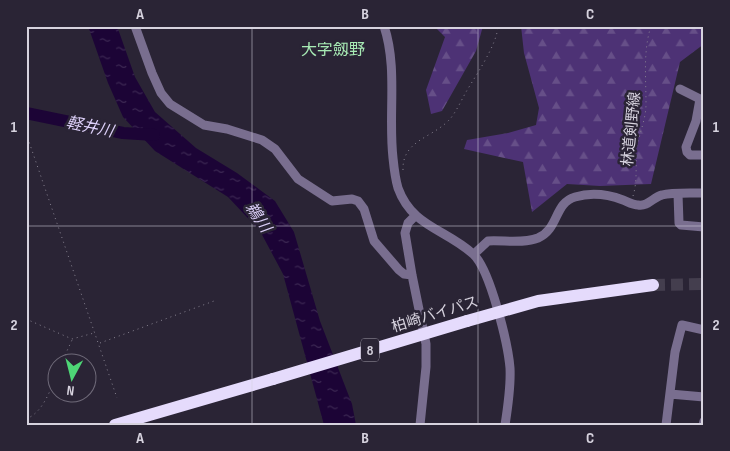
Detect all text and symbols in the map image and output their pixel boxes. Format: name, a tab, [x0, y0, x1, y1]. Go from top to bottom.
text: A	[135, 5, 144, 24]
text: B	[361, 5, 369, 24]
text: C	[586, 5, 594, 24]
district label: 大字劔野	[301, 41, 365, 60]
street label: 林道剣野線	[618, 91, 645, 167]
water label: 軽井川	[64, 113, 117, 142]
text: 1	[11, 118, 18, 137]
text: 1	[713, 118, 720, 137]
water label: 鵜川	[241, 199, 276, 238]
street label: 柏崎バイパス	[389, 292, 481, 337]
text: 2	[10, 316, 18, 335]
text: 2	[712, 316, 720, 335]
road number: 8	[361, 338, 379, 362]
north arrow	[48, 354, 98, 404]
text: N	[66, 382, 75, 399]
text: A	[135, 429, 144, 448]
text: B	[361, 429, 369, 448]
text: C	[586, 429, 594, 448]

